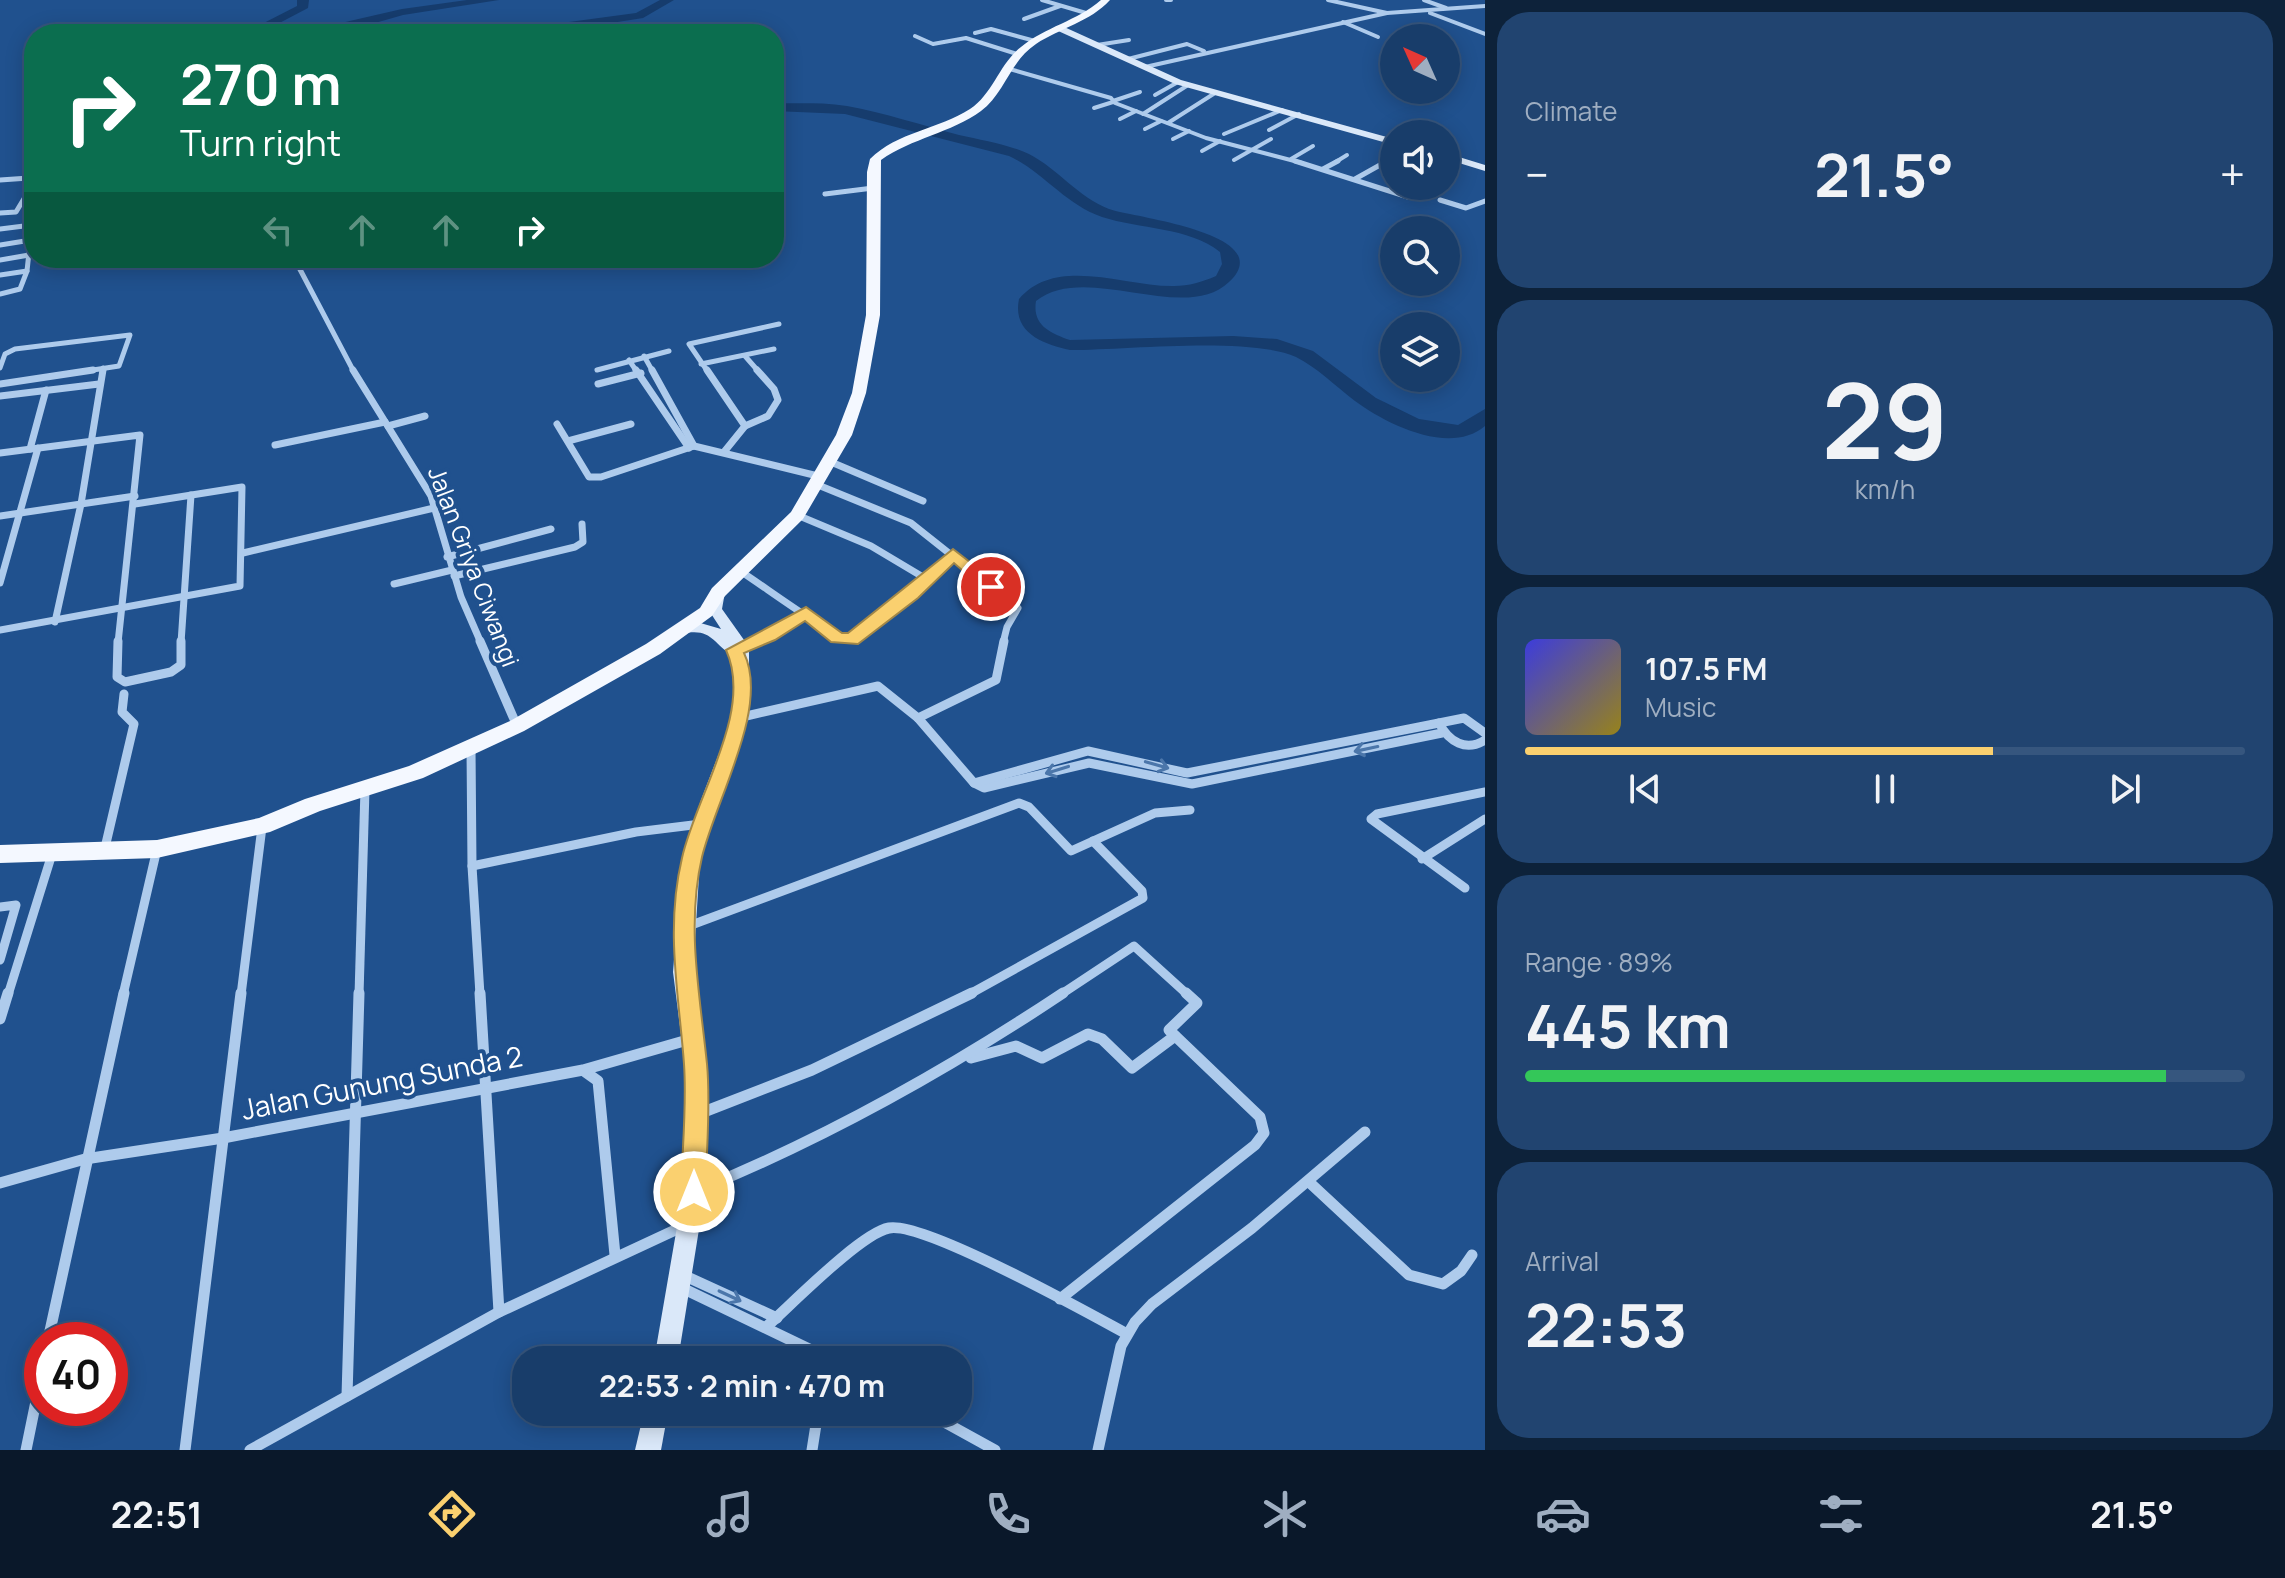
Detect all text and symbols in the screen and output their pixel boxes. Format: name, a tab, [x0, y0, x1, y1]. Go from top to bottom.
north arrow	[1380, 24, 1460, 104]
map controls	[1380, 24, 1460, 392]
text: 270 m	[180, 45, 342, 122]
icon: right	[48, 56, 152, 160]
text: Climate	[1525, 93, 1617, 129]
text: Turn right	[180, 118, 341, 167]
button: sound	[1380, 120, 1460, 200]
text: 21.5°	[1814, 133, 1954, 215]
text: −	[1525, 144, 1549, 204]
text: +	[2220, 144, 2245, 204]
icon: left	[256, 208, 300, 252]
icon: ahead	[340, 208, 384, 252]
icon: ahead	[424, 208, 468, 252]
icon: right	[508, 208, 552, 252]
button: search	[1380, 216, 1460, 296]
button: layers	[1380, 312, 1460, 392]
text: 29	[1822, 348, 1948, 490]
street label: Jalan Griya Ciwangi	[421, 462, 528, 671]
text: km/h	[1855, 471, 1915, 507]
pin	[957, 553, 1025, 621]
icon: arrive	[969, 565, 1013, 609]
text: 107.5 FM	[1645, 648, 1767, 689]
text: Music	[1645, 689, 1716, 725]
one-way arrow	[1354, 742, 1379, 757]
one-way arrow	[1144, 759, 1170, 774]
one-way arrow	[1045, 764, 1070, 778]
icon: previous	[1623, 767, 1667, 811]
icon: pause	[1863, 767, 1907, 811]
icon: next	[2103, 767, 2147, 811]
text: Range · 89%	[1525, 944, 1673, 980]
text: 445 km	[1525, 984, 1731, 1066]
street label: Jalan Gunung Sunda 2	[238, 1036, 526, 1128]
position arrow	[652, 1150, 736, 1234]
text: Arrival	[1525, 1243, 1599, 1279]
text: 22:53	[1525, 1283, 1687, 1365]
one-way arrow	[717, 1289, 741, 1304]
speed limit sign: 40	[24, 1322, 128, 1426]
text: 22:53 · 2 min · 470 m	[599, 1365, 885, 1406]
icon: directions	[424, 1486, 480, 1542]
icon: music	[702, 1486, 758, 1542]
icon: phone	[980, 1486, 1036, 1542]
icon: climate	[1257, 1486, 1313, 1542]
icon: car	[1535, 1486, 1591, 1542]
icon: filters	[1813, 1486, 1869, 1542]
text: 22:51	[111, 1490, 203, 1539]
text: 21.5°	[2090, 1490, 2174, 1539]

